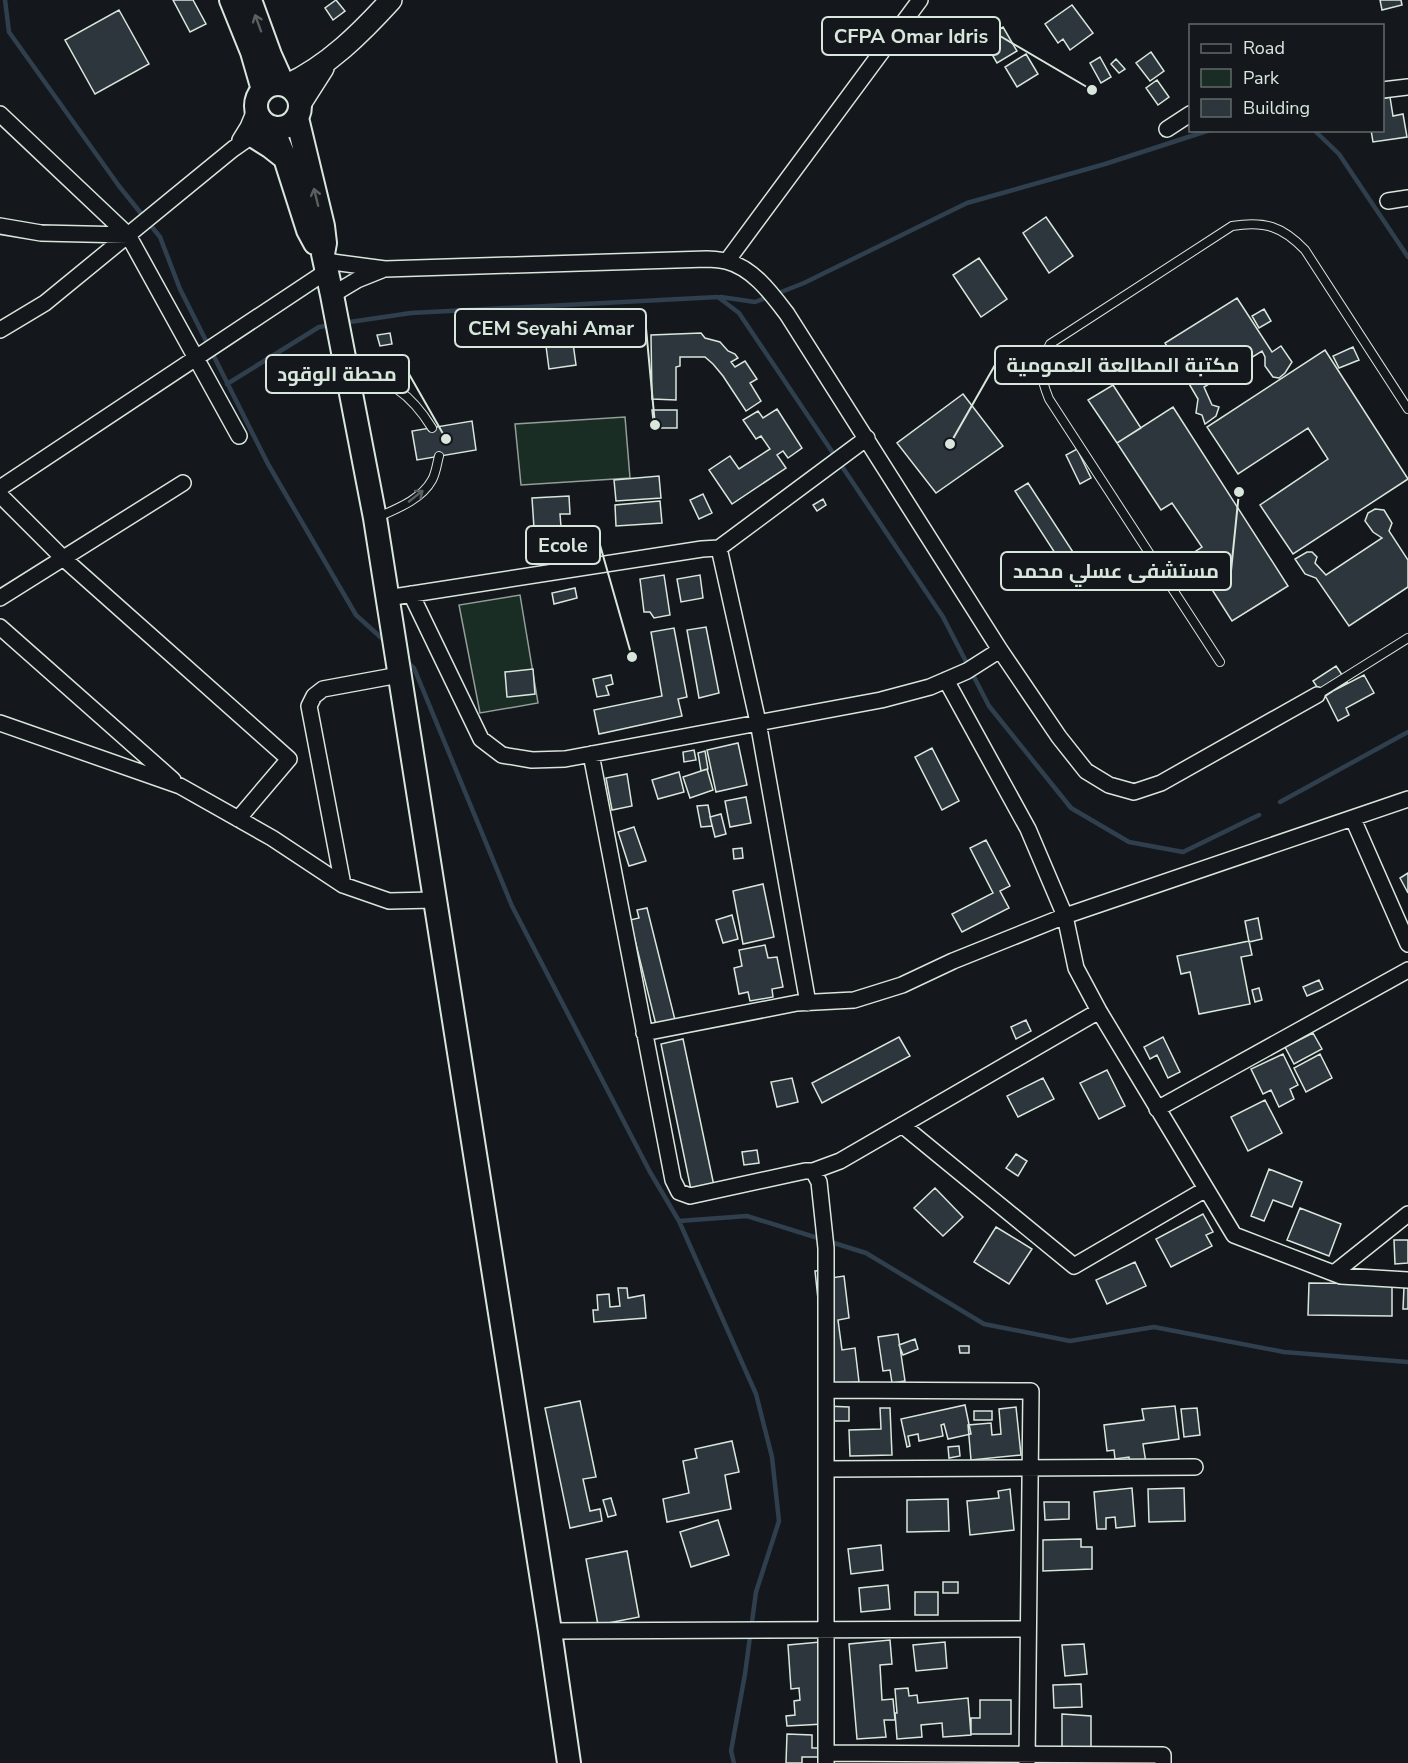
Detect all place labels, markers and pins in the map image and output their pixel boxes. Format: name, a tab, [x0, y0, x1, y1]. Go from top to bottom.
callout: CFPA Omar Idris	[822, 17, 1000, 55]
callout: CEM Seyahi Amar	[455, 309, 646, 347]
callout: مكتبة المطالعة العمومية	[995, 346, 1252, 384]
callout: محطة الوقود	[266, 355, 409, 393]
callout: Ecole	[526, 526, 600, 564]
callout: مستشفى عسلي محمد	[1001, 552, 1231, 590]

